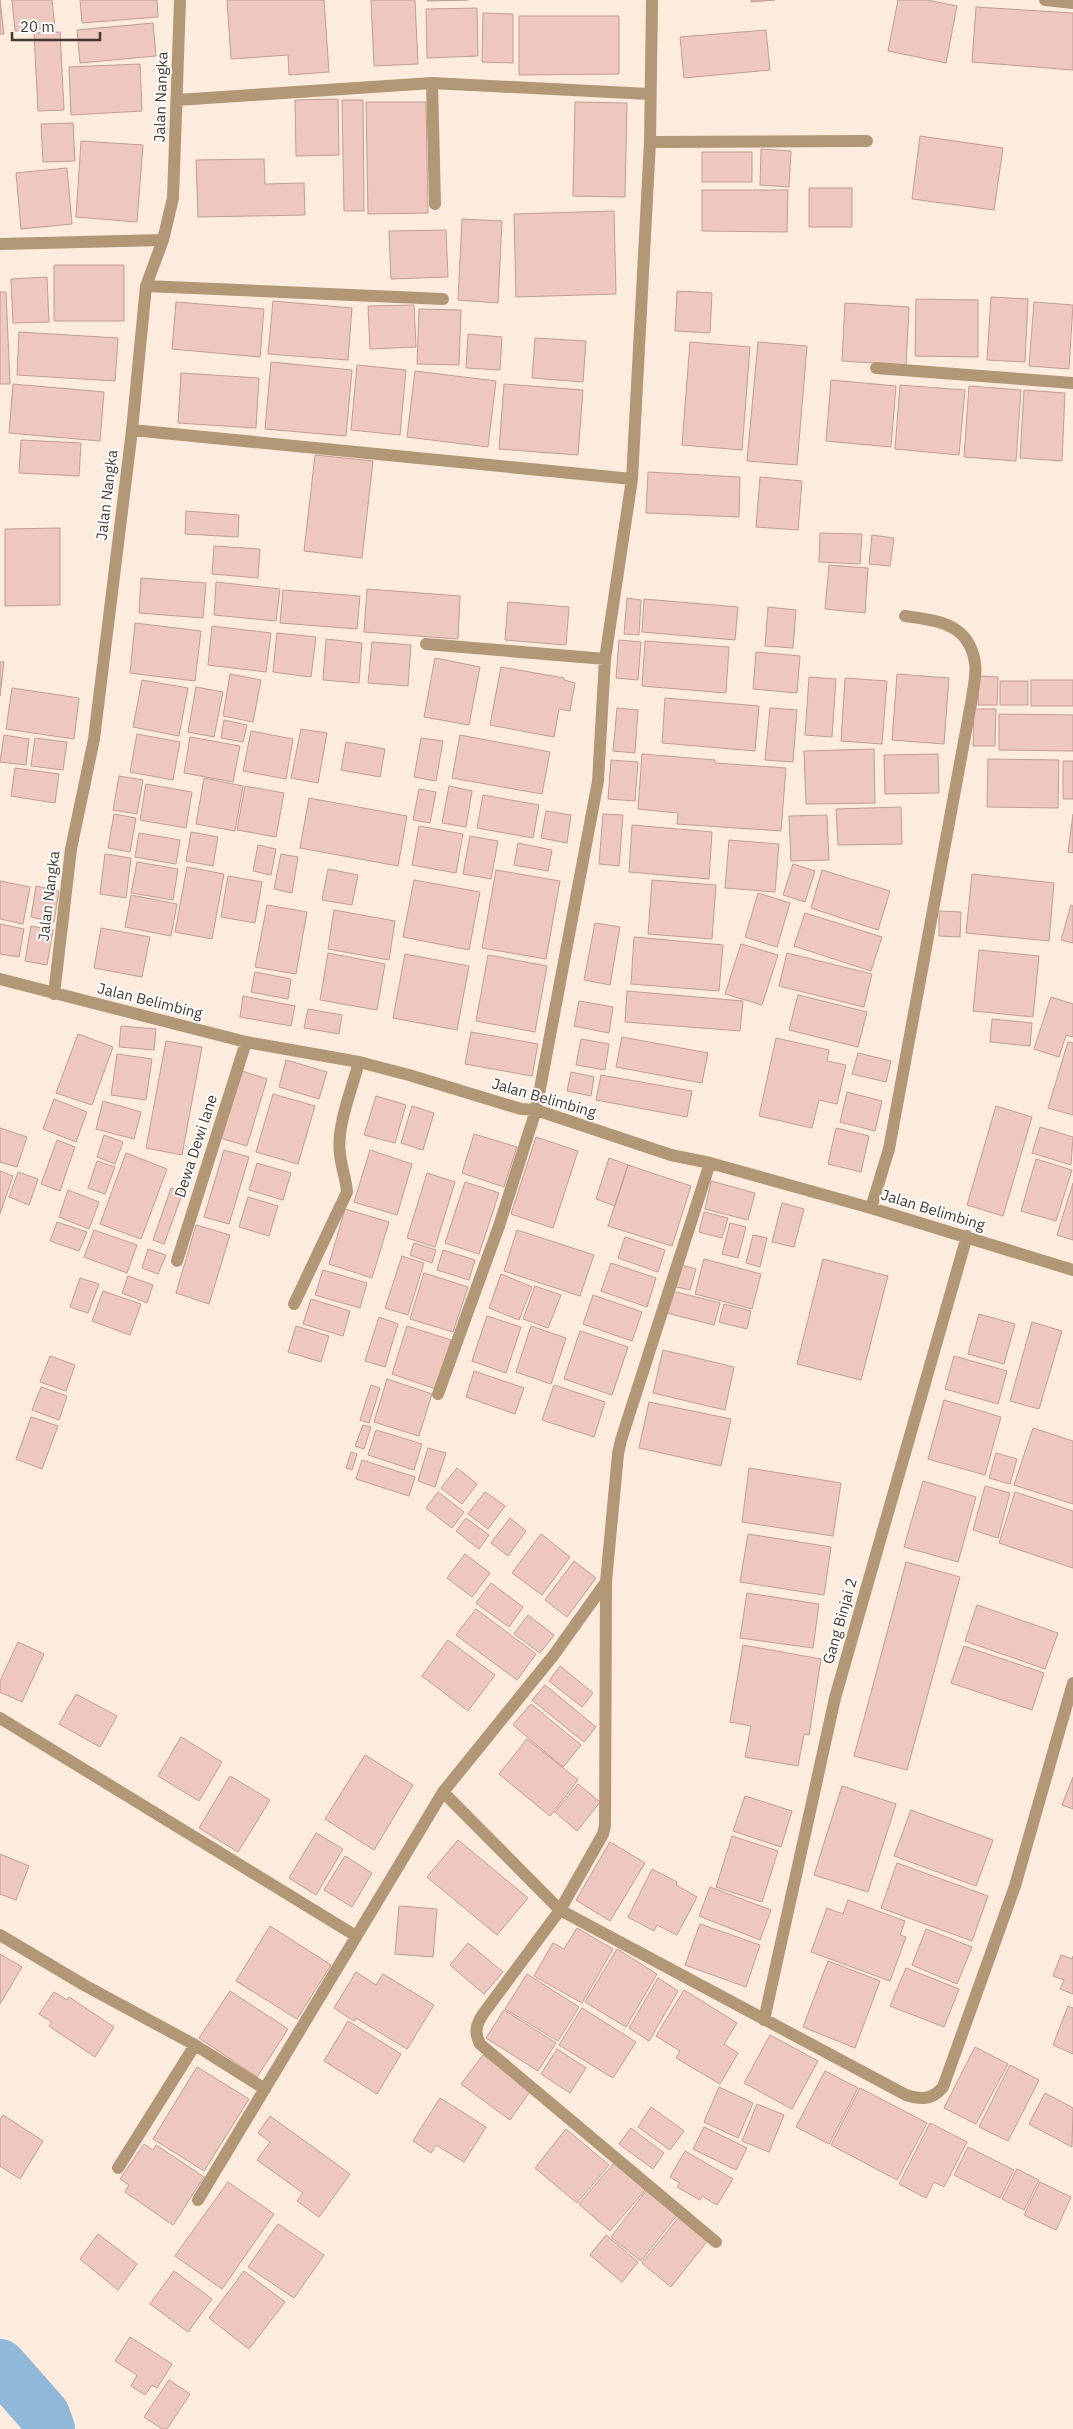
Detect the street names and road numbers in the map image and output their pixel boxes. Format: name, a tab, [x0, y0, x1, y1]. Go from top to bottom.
street label: Jalan Nangka	[149, 51, 172, 143]
street label: Jalan Nangka	[92, 449, 121, 541]
street label: Jalan Nangka	[34, 850, 63, 942]
street label: Jalan Belimbing	[96, 978, 205, 1023]
street label: Jalan Belimbing	[490, 1074, 599, 1122]
street label: Dewa Dewi lane	[170, 1092, 221, 1200]
street label: Jalan Belimbing	[879, 1185, 987, 1234]
street label: Gang Binjai 2	[818, 1576, 861, 1666]

